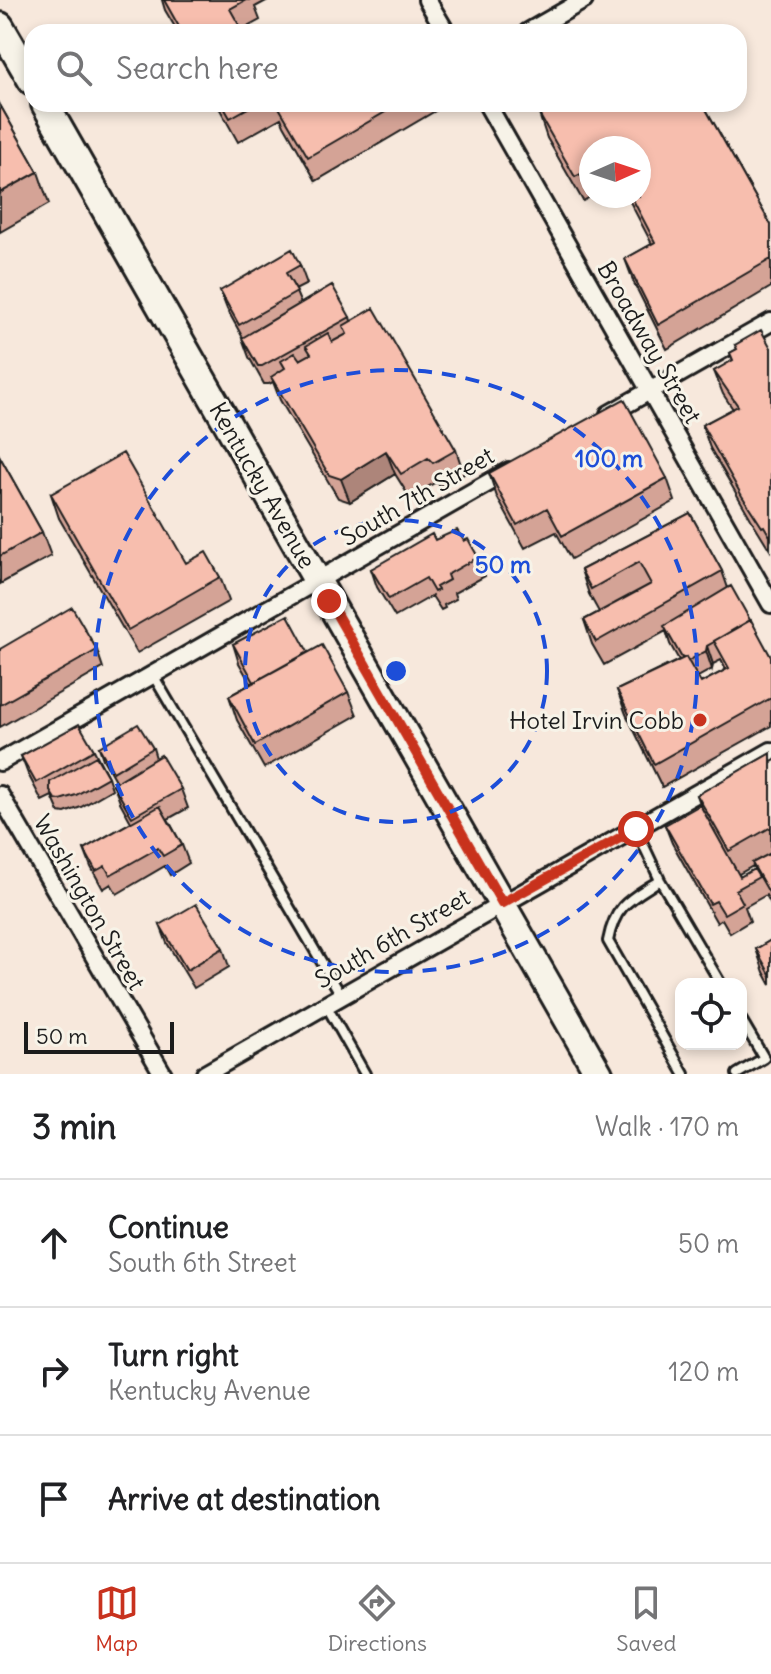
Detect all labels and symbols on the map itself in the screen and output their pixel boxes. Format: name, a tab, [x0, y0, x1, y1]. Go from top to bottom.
north arrow	[579, 136, 651, 208]
street label: Broadway Street	[591, 256, 709, 428]
street label: Kentucky Avenue	[203, 396, 323, 574]
street label: South 7th Street	[335, 440, 499, 552]
text: 100 m	[575, 443, 643, 473]
text: 50 m	[475, 549, 531, 579]
route end	[311, 583, 347, 619]
centre of rings	[382, 657, 410, 685]
place label: Hotel Irvin Cobb	[509, 705, 684, 735]
marker: Hotel Irvin Cobb	[691, 711, 709, 729]
street label: Washington Street	[28, 809, 152, 995]
route start	[618, 811, 654, 847]
street label: South 6th Street	[309, 881, 475, 995]
scale bar	[24, 1018, 174, 1054]

